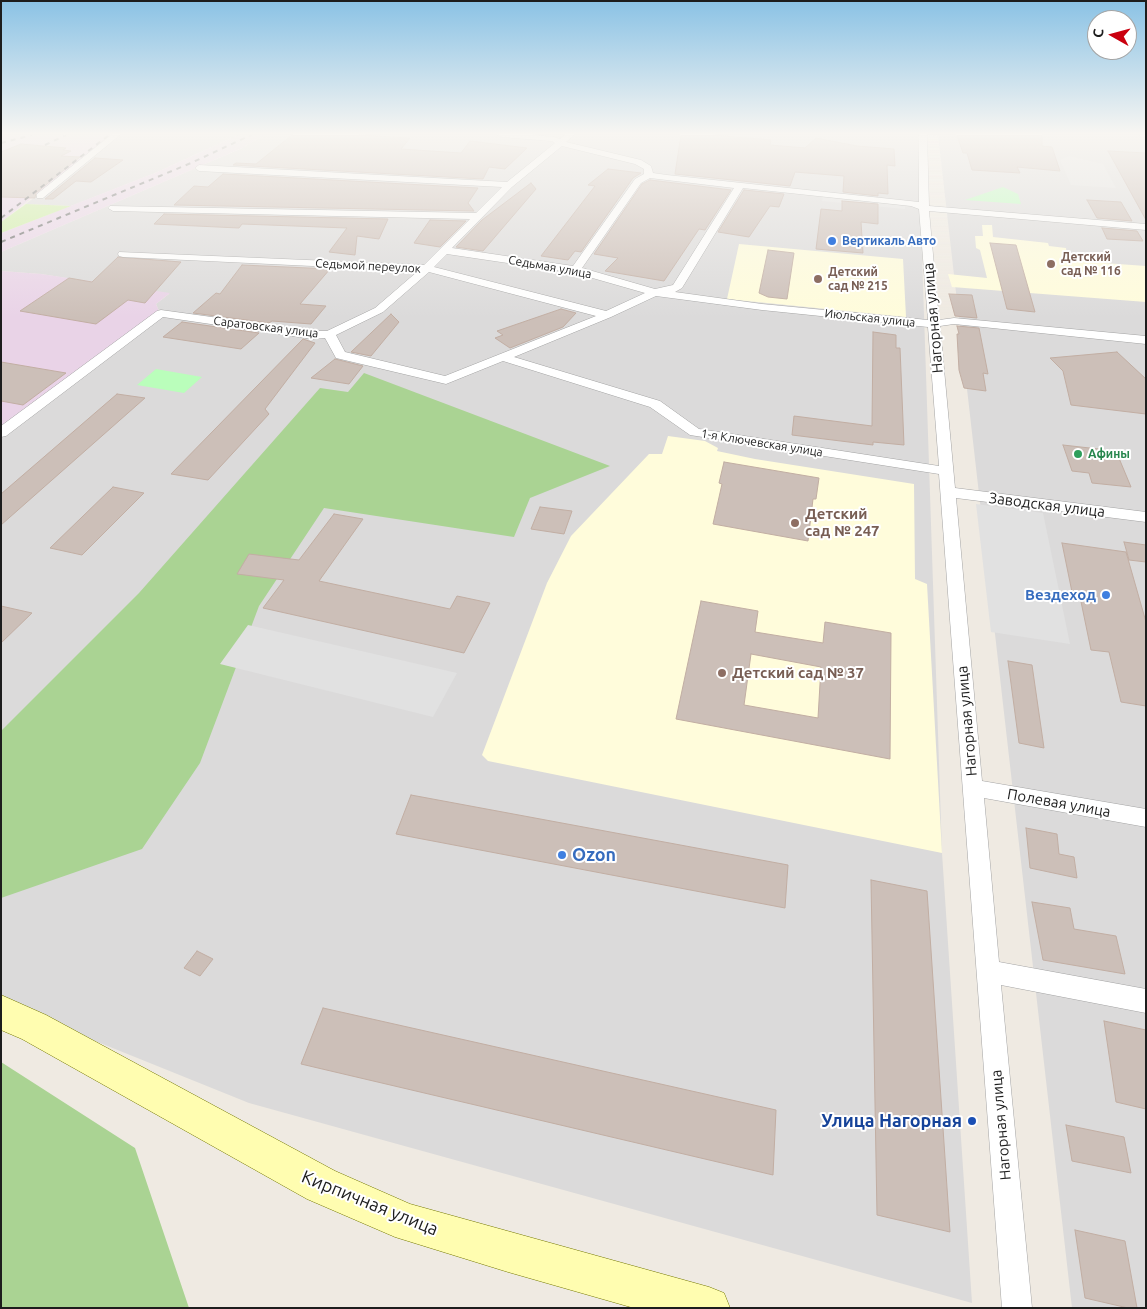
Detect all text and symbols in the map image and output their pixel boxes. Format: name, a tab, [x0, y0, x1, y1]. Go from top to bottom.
north arrow	[1087, 10, 1137, 60]
text: С	[1090, 28, 1107, 39]
place label: Вертикаль Авто	[842, 234, 936, 248]
marker: Вертикаль Авто	[826, 235, 838, 247]
place label: Детский сад № 116	[1061, 250, 1121, 278]
street label: Седьмая улица	[507, 253, 593, 281]
street label: Седьмой переулок	[315, 256, 421, 276]
marker: Детский сад № 116	[1045, 258, 1057, 270]
street label: Нагорная улица	[919, 262, 947, 374]
place label: Детский сад № 215	[828, 265, 888, 293]
marker: Детский сад № 215	[812, 273, 824, 285]
street label: Июльская улица	[824, 306, 916, 330]
street label: Саратовская улица	[213, 313, 319, 341]
street label: 1-я Ключевская улица	[700, 426, 824, 460]
place label: Афины	[1088, 447, 1130, 461]
marker: Афины	[1072, 448, 1084, 460]
street label: Заводская улица	[988, 489, 1106, 521]
place label: Детский сад № 247	[805, 505, 880, 540]
marker: Детский сад № 247	[789, 517, 801, 529]
place label: Вездеход	[1025, 586, 1096, 604]
marker: Вездеход	[1100, 589, 1112, 601]
place label: Детский сад № 37	[732, 664, 864, 682]
street label: Нагорная улица	[953, 665, 981, 777]
marker: Детский сад № 37	[716, 667, 728, 679]
street label: Полевая улица	[1006, 785, 1112, 821]
place label: Ozon	[572, 844, 616, 866]
marker: Ozon	[556, 849, 568, 861]
street label: Нагорная улица	[987, 1069, 1015, 1181]
place label: Улица Нагорная	[821, 1110, 962, 1132]
marker: Улица Нагорная	[966, 1115, 978, 1127]
street label: Кирпичная улица	[299, 1166, 441, 1240]

